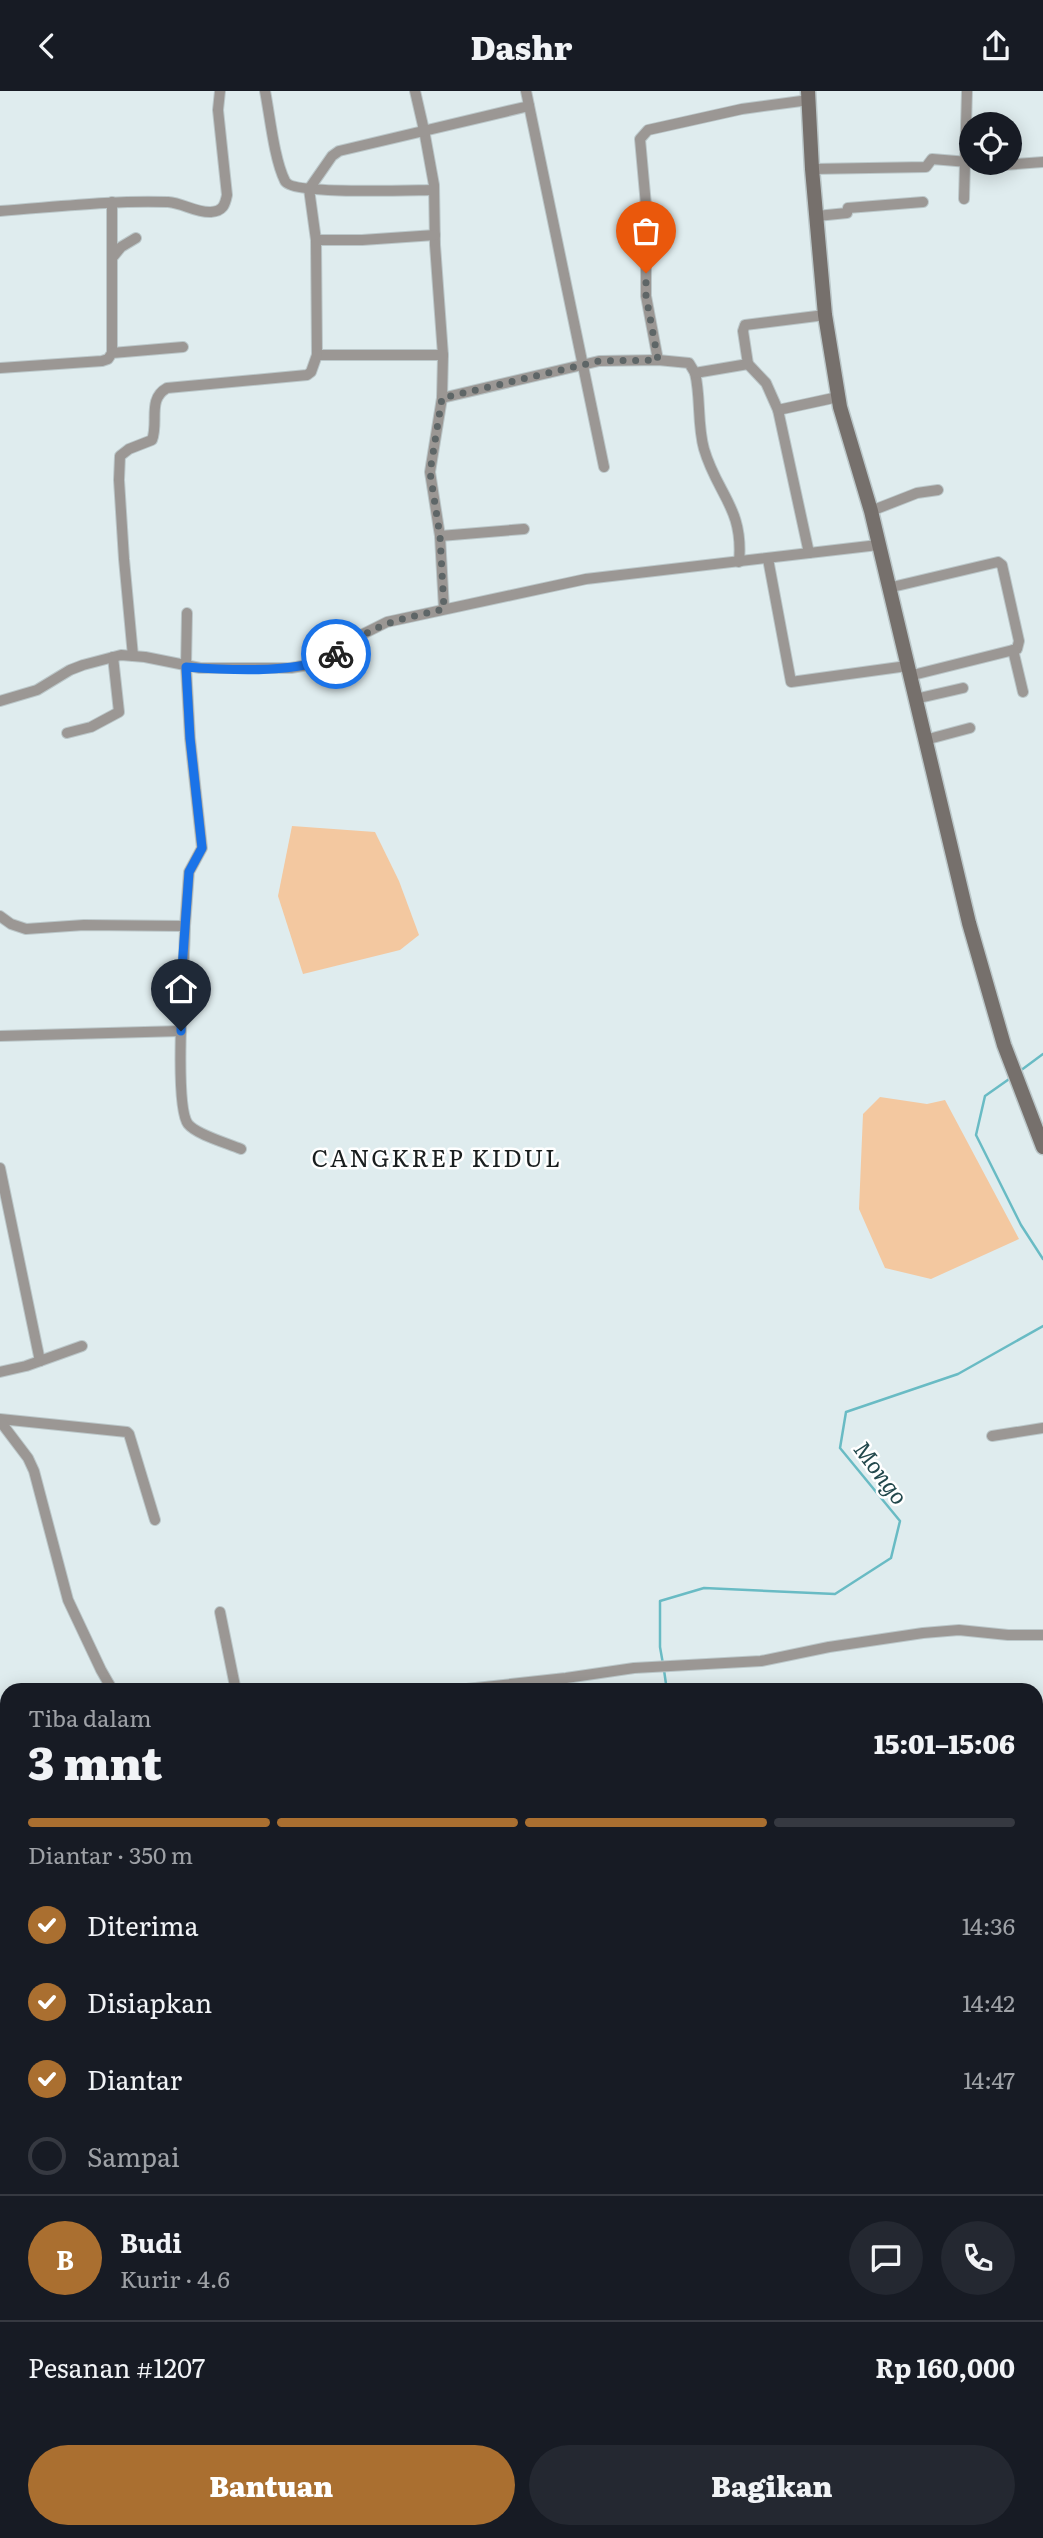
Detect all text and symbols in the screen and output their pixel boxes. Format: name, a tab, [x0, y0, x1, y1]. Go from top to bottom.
text: Dashr	[471, 22, 572, 70]
icon: back	[28, 27, 66, 65]
icon: share	[977, 27, 1015, 65]
map controls	[959, 112, 1022, 175]
button: locate	[959, 112, 1022, 175]
pin	[616, 201, 676, 273]
icon: bag	[627, 212, 665, 250]
courier	[301, 619, 371, 689]
icon: bike	[317, 635, 355, 673]
pin	[151, 959, 211, 1031]
icon: home	[162, 970, 200, 1008]
district label: CANGKREP KIDUL	[312, 1139, 562, 1174]
water label: Mongo	[847, 1433, 917, 1511]
text: Tiba dalam	[28, 1700, 152, 1734]
text: 15:01–15:06	[874, 1723, 1015, 1762]
text: 3 mnt	[28, 1726, 162, 1794]
text: Diantar · 350 m	[28, 1837, 193, 1871]
text: Diterima	[87, 1905, 199, 1944]
icon: check	[28, 1906, 66, 1944]
text: 14:36	[962, 1908, 1015, 1942]
text: Disiapkan	[87, 1982, 212, 2021]
icon: check	[28, 1983, 66, 2021]
text: 14:42	[962, 1985, 1015, 2019]
text: Diantar	[87, 2059, 182, 2098]
icon: check	[28, 2060, 66, 2098]
text: 14:47	[963, 2062, 1015, 2096]
text: Sampai	[87, 2136, 180, 2175]
button: chat	[849, 2221, 923, 2295]
button: phone	[941, 2221, 1015, 2295]
text: Budi	[120, 2222, 182, 2261]
text: B	[56, 2239, 74, 2278]
text: Kurir · 4.6	[120, 2261, 230, 2295]
text: Pesanan #1207	[28, 2347, 205, 2386]
text: Rp 160,000	[875, 2347, 1015, 2386]
button: Bantuan	[28, 2445, 515, 2525]
button: Bagikan	[529, 2445, 1015, 2525]

